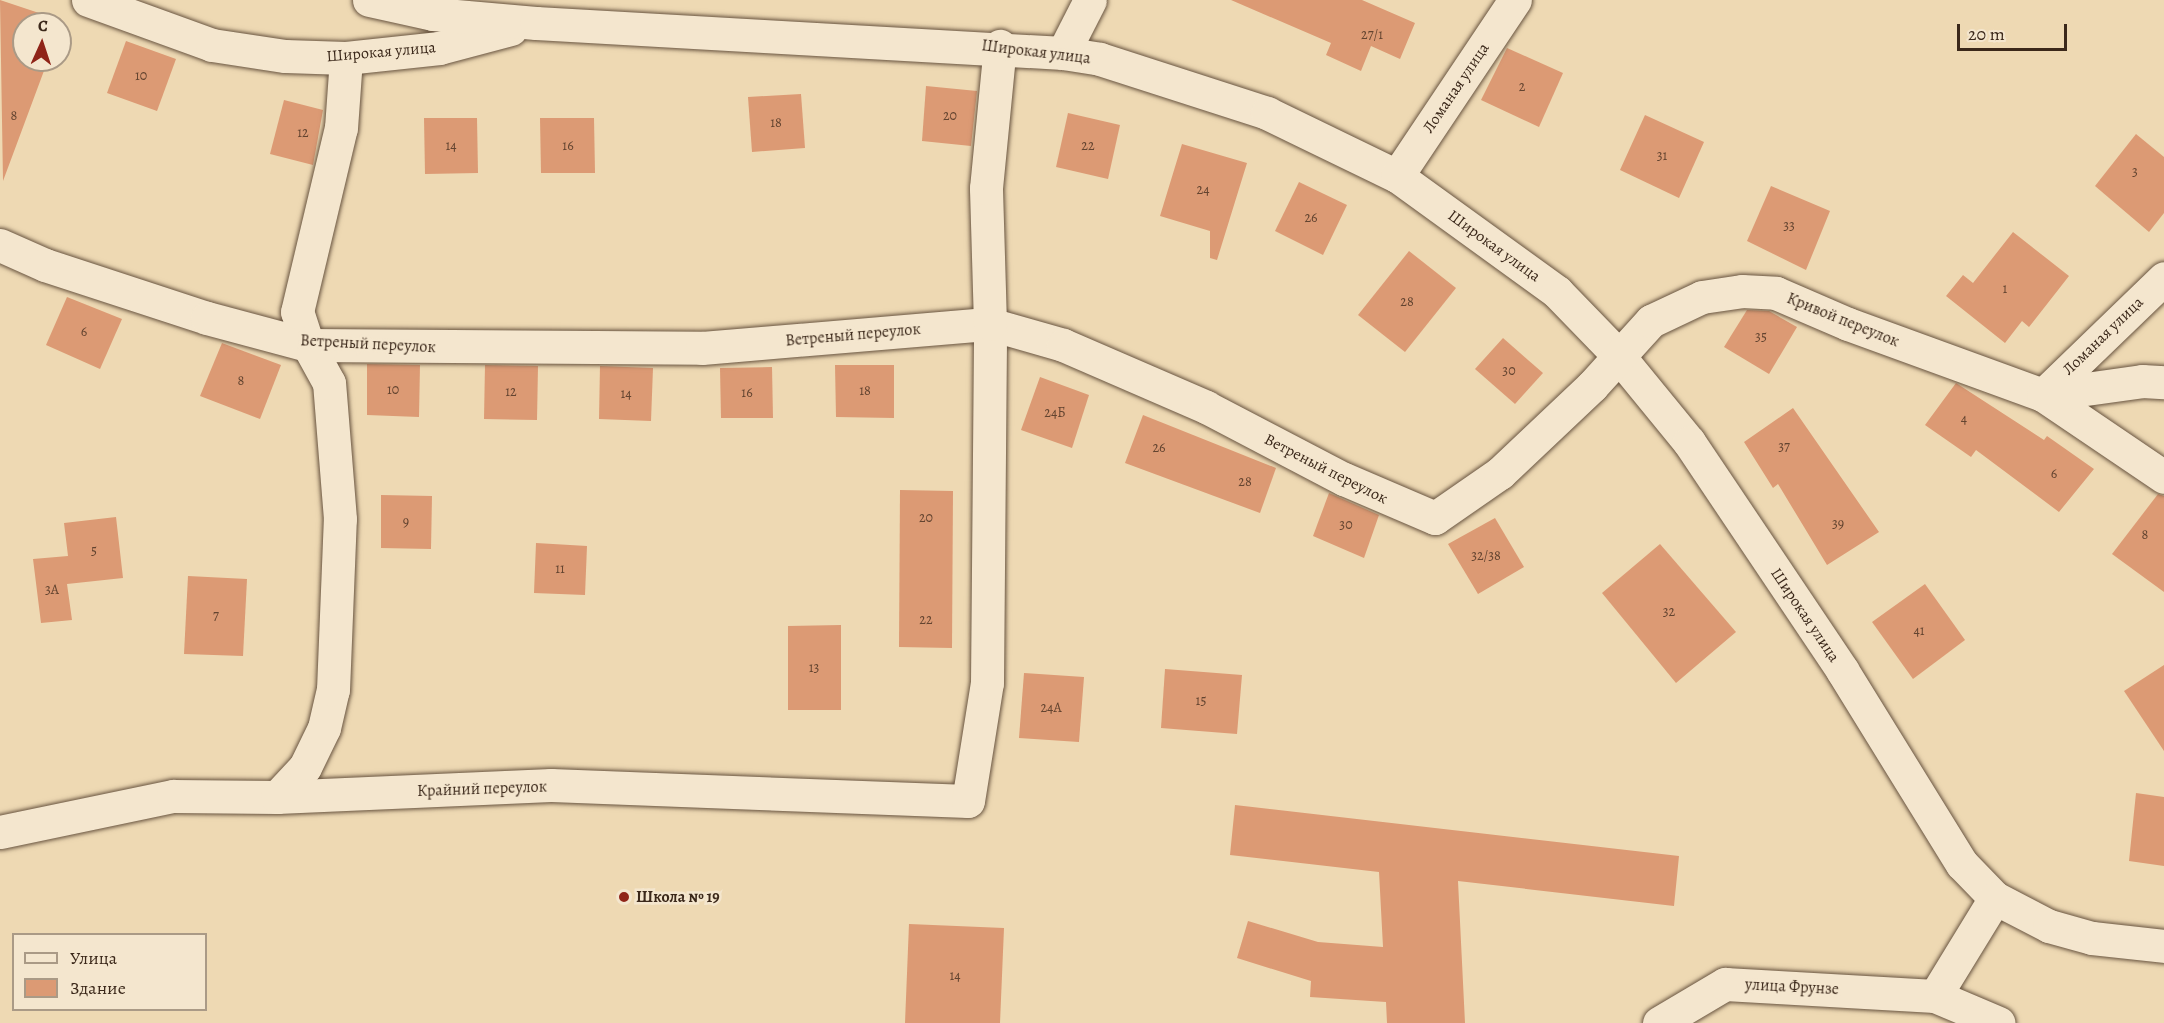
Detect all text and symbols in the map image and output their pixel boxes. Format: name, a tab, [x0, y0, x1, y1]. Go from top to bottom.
north arrow	[12, 12, 72, 72]
scale bar	[1960, 12, 2070, 50]
text: С	[37, 15, 48, 37]
text: 20 m	[1968, 22, 2005, 46]
house number: 27/1	[1361, 27, 1383, 43]
street label: Широкая улица	[980, 36, 1092, 68]
street label: Широкая улица	[325, 38, 437, 66]
street label: Ломаная улица	[1419, 39, 1493, 137]
house number: 10	[135, 68, 147, 84]
house number: 2	[1519, 79, 1525, 95]
house number: 8	[11, 108, 17, 124]
house number: 20	[943, 108, 957, 124]
house number: 18	[770, 115, 782, 131]
house number: 12	[297, 125, 309, 141]
house number: 14	[445, 138, 457, 154]
house number: 16	[562, 138, 574, 154]
house number: 22	[1081, 138, 1095, 154]
house number: 31	[1657, 148, 1667, 164]
house number: 3	[2132, 164, 2138, 180]
house number: 24	[1197, 182, 1209, 198]
street label: Широкая улица	[1444, 206, 1544, 286]
house number: 26	[1304, 210, 1318, 226]
house number: 33	[1783, 218, 1795, 234]
house number: 1	[2003, 281, 2007, 297]
street label: Кривой переулок	[1784, 289, 1902, 351]
street label: Ломаная улица	[2059, 293, 2147, 379]
house number: 28	[1400, 294, 1414, 310]
street label: Ветреный переулок	[785, 320, 921, 350]
house number: 6	[81, 324, 87, 340]
house number: 35	[1755, 329, 1767, 345]
street label: Ветреный переулок	[300, 331, 436, 357]
house number: 30	[1502, 363, 1516, 379]
house number: 8	[238, 373, 244, 389]
house number: 10	[387, 382, 399, 398]
house number: 18	[859, 383, 871, 399]
house number: 12	[505, 384, 517, 400]
house number: 16	[741, 385, 753, 401]
house number: 14	[620, 386, 632, 402]
house number: 24Б	[1044, 405, 1066, 421]
house number: 4	[1961, 411, 1967, 427]
street label: Ветреный переулок	[1261, 430, 1391, 508]
house number: 37	[1778, 439, 1790, 455]
house number: 26	[1152, 440, 1166, 456]
house number: 6	[2051, 466, 2057, 482]
house number: 28	[1238, 474, 1252, 490]
house number: 20	[919, 510, 933, 526]
house number: 9	[403, 514, 409, 530]
house number: 39	[1832, 516, 1844, 532]
house number: 30	[1339, 517, 1353, 533]
house number: 8	[2142, 527, 2148, 543]
house number: 5	[91, 543, 97, 559]
house number: 32/38	[1471, 548, 1501, 564]
house number: 11	[555, 561, 565, 577]
street label: Широкая улица	[1766, 564, 1844, 666]
house number: 3А	[45, 582, 59, 598]
house number: 32	[1663, 604, 1675, 620]
house number: 7	[213, 608, 219, 624]
house number: 22	[919, 612, 933, 628]
house number: 41	[1913, 623, 1925, 639]
house number: 13	[809, 660, 819, 676]
house number: 15	[1196, 693, 1206, 709]
house number: 24А	[1040, 700, 1062, 716]
street label: Крайний переулок	[417, 777, 547, 801]
place label: Школа № 19	[636, 887, 720, 907]
marker: Школа № 19	[617, 890, 631, 904]
legend	[12, 933, 207, 1011]
text: Улица	[70, 946, 117, 970]
house number: 14	[949, 968, 961, 984]
street label: улица Фрунзе	[1744, 975, 1840, 999]
text: Здание	[70, 976, 126, 1000]

